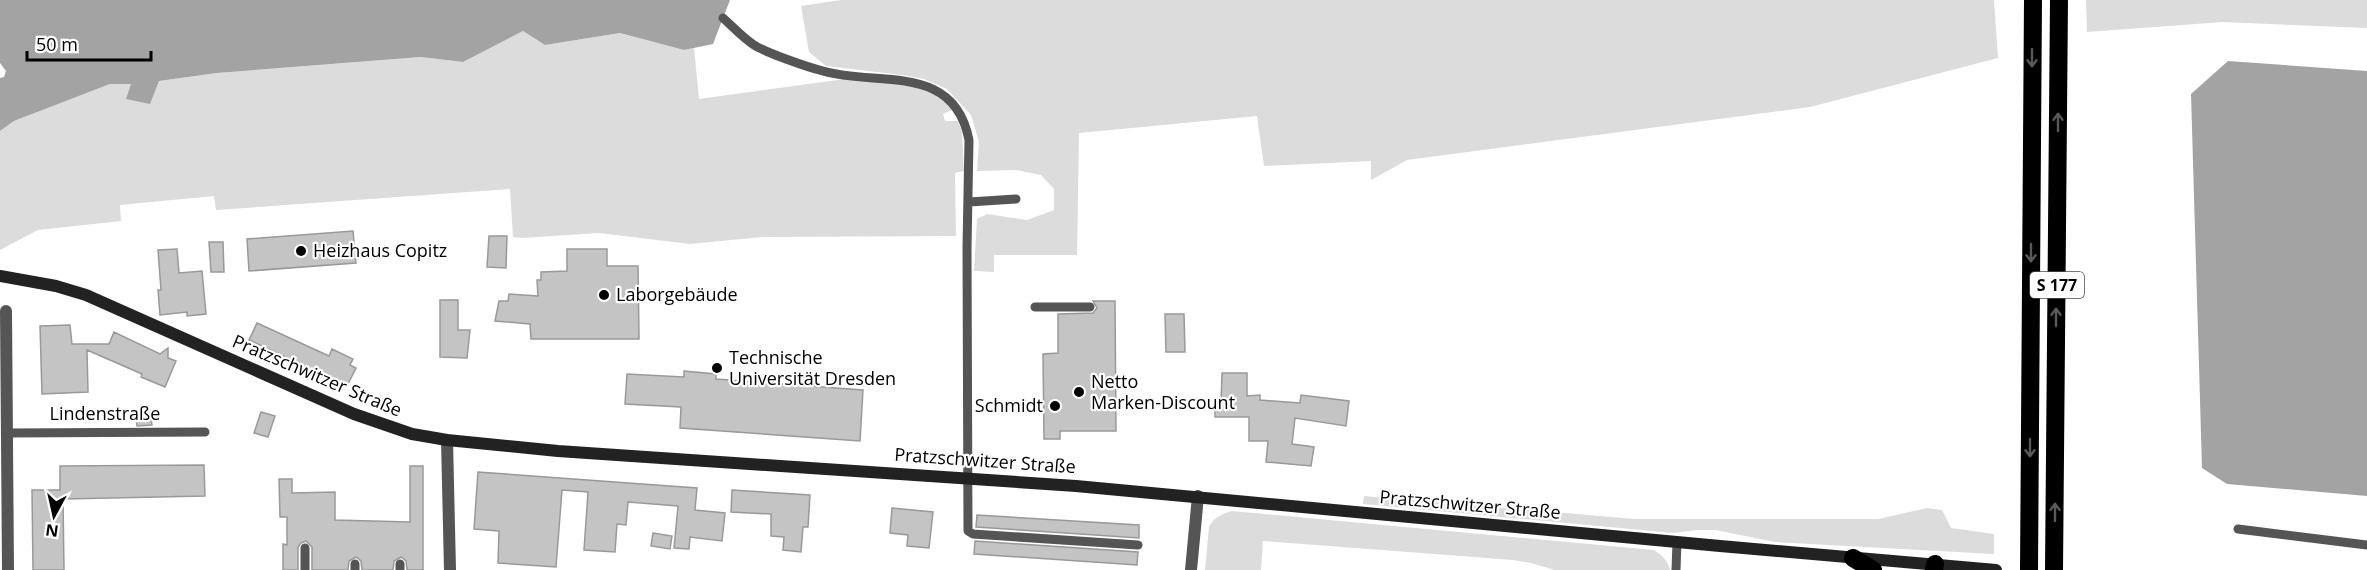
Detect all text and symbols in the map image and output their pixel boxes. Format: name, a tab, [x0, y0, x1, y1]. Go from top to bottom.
scale bar	[27, 24, 152, 62]
text: 50 m	[36, 32, 78, 56]
one-way arrow	[2026, 48, 2038, 68]
one-way arrow	[2052, 112, 2064, 132]
place label: Heizhaus Copitz	[313, 238, 447, 262]
one-way arrow	[2025, 243, 2037, 263]
marker: Heizhaus Copitz	[294, 244, 308, 258]
road number: S 177	[2030, 272, 2084, 298]
place label: Laborgebäude	[616, 282, 738, 306]
marker: Laborgebäude	[597, 288, 611, 302]
one-way arrow	[2051, 307, 2062, 327]
street label: Pratzschwitzer Straße	[229, 329, 406, 422]
place label: Technische Universität Dresden	[729, 345, 896, 390]
marker: Technische Universität Dresden	[710, 361, 724, 375]
place label: Netto Marken-Discount	[1091, 369, 1235, 414]
marker: Netto Marken-Discount	[1072, 385, 1086, 399]
place label: Schmidt	[975, 393, 1043, 417]
marker: Schmidt	[1048, 399, 1062, 413]
street label: Lindenstraße	[50, 401, 160, 425]
one-way arrow	[2024, 438, 2035, 458]
street label: Pratzschwitzer Straße	[894, 442, 1077, 478]
street label: Pratzschwitzer Straße	[1379, 484, 1562, 524]
north arrow	[24, 486, 84, 546]
one-way arrow	[2049, 502, 2061, 522]
text: N	[44, 519, 60, 543]

